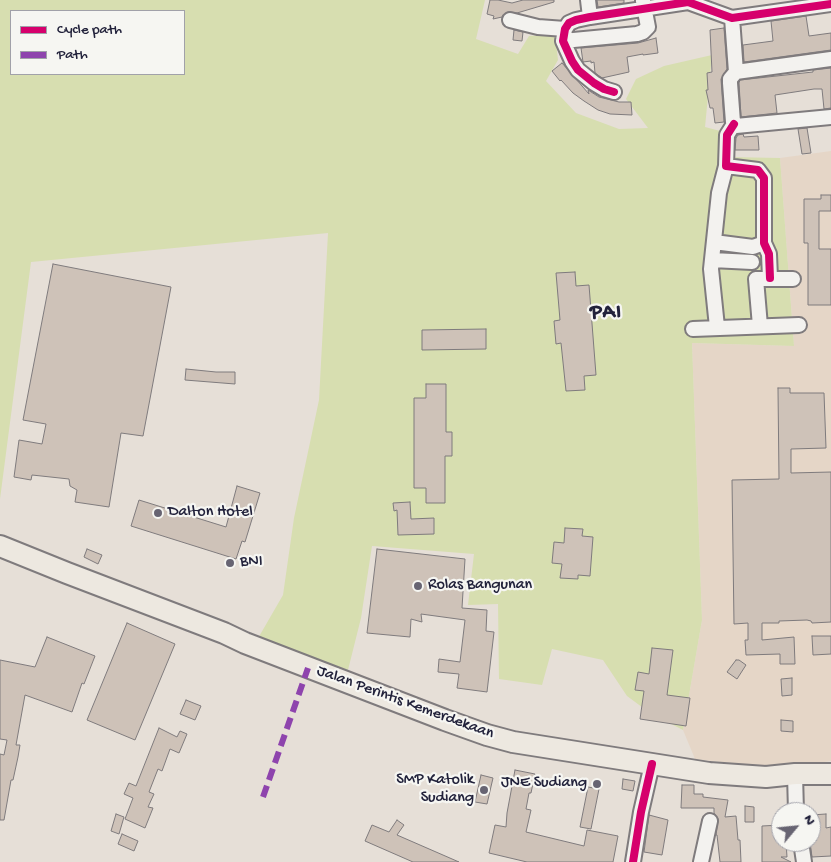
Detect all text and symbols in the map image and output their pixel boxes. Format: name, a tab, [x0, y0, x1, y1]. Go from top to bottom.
legend	[10, 10, 185, 75]
text: Cycle path	[57, 21, 122, 39]
text: Path	[57, 46, 88, 64]
district label: PAI	[590, 301, 622, 327]
place label: Dalton Hotel	[168, 503, 253, 523]
marker: Dalton Hotel	[152, 507, 164, 519]
place label: BNI	[240, 553, 262, 573]
marker: BNI	[224, 557, 236, 569]
place label: Rolas Bangunan	[428, 576, 532, 596]
marker: Rolas Bangunan	[412, 580, 424, 592]
street label: Jalan Perintis Kemerdekaan	[314, 662, 496, 744]
place label: SMP Katolik Sudiang	[396, 771, 474, 809]
place label: JNE Sudiang	[501, 774, 587, 794]
marker: JNE Sudiang	[591, 778, 603, 790]
marker: SMP Katolik Sudiang	[478, 784, 490, 796]
north arrow	[771, 802, 821, 852]
text: N	[799, 812, 818, 828]

